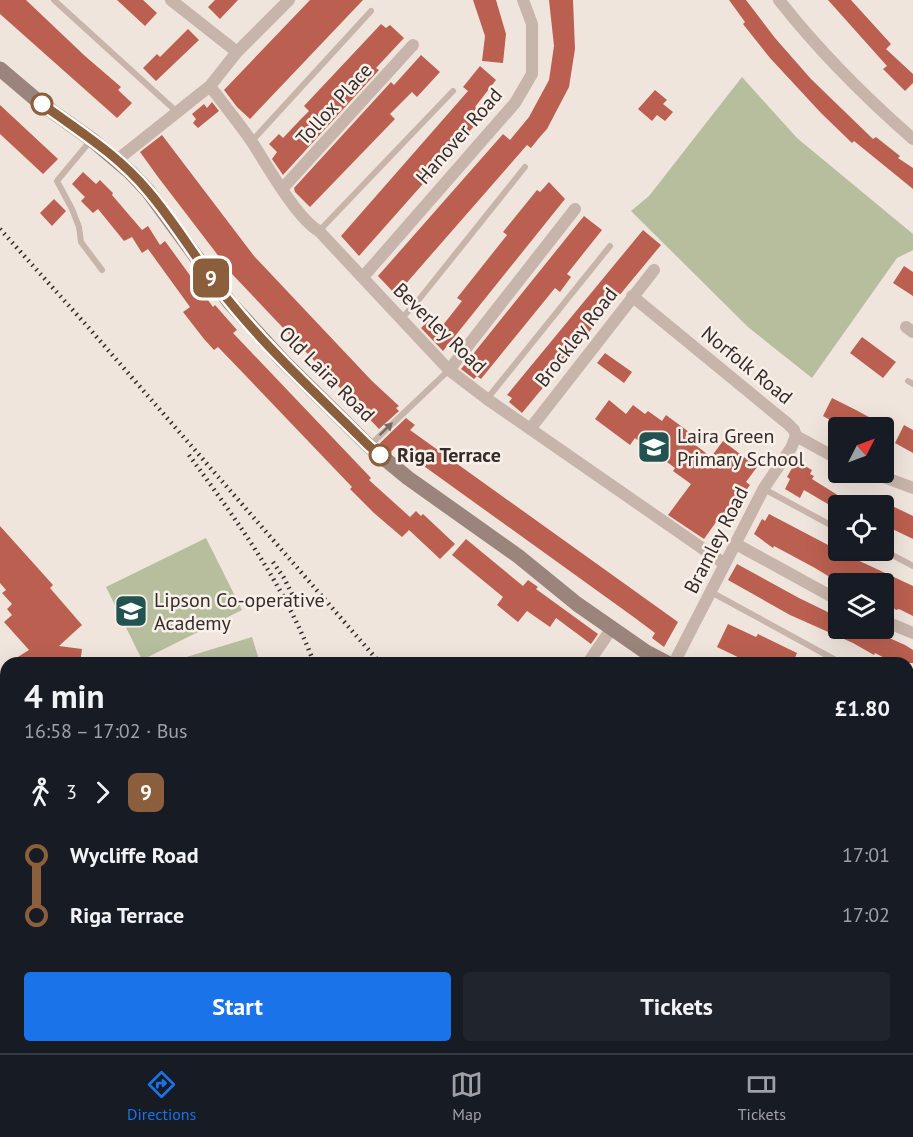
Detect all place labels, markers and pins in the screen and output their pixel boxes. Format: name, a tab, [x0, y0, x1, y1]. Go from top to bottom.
unlabelled marker	[31, 93, 53, 115]
place label: Laira Green Primary School	[677, 423, 805, 472]
school or university icon: Laira Green Primary School	[636, 429, 672, 465]
place label: Riga Terrace	[397, 442, 501, 468]
marker: Riga Terrace	[369, 444, 391, 466]
place label: Lipson Co-operative Academy	[154, 587, 325, 636]
school or university icon: Lipson Co-operative Academy	[113, 593, 149, 629]

